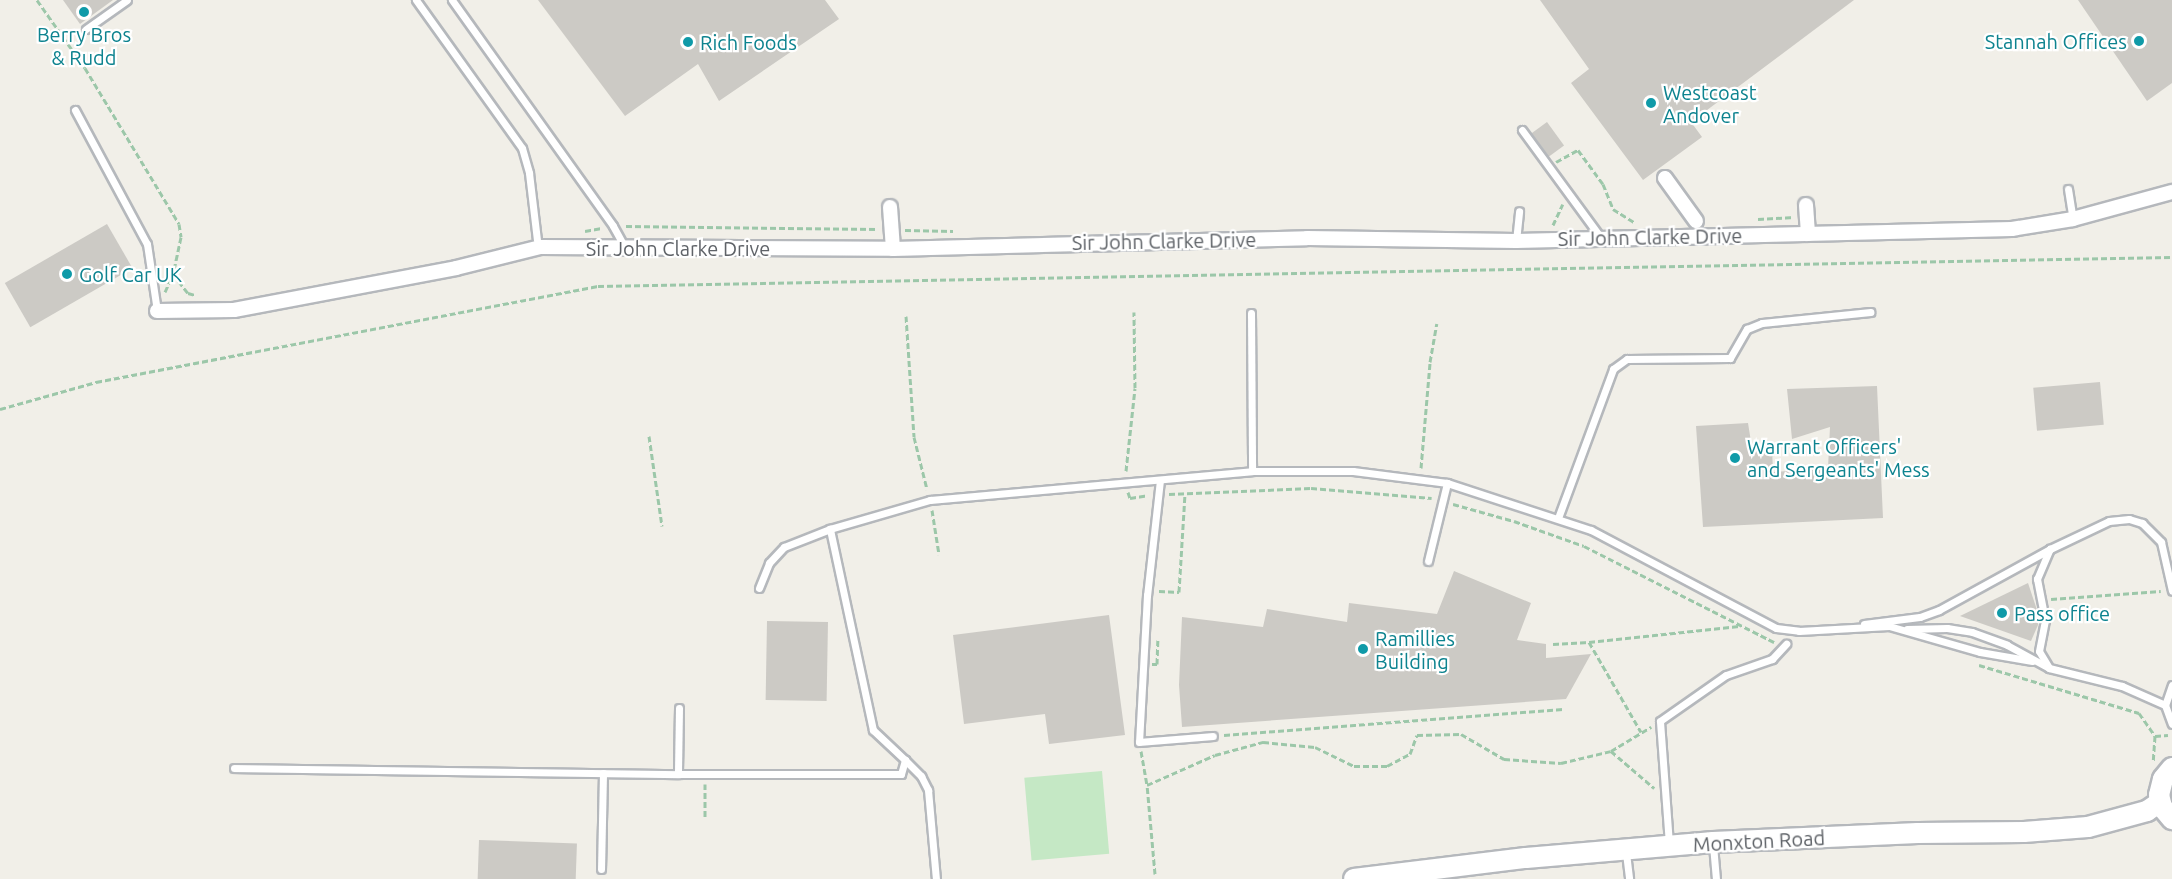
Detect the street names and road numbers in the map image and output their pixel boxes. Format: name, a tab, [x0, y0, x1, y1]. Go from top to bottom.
street label: Sir John Clarke Drive	[1558, 223, 1742, 251]
street label: Sir John Clarke Drive	[1072, 227, 1256, 255]
street label: Sir John Clarke Drive	[586, 236, 770, 260]
street label: Monxton Road	[1692, 826, 1826, 856]

